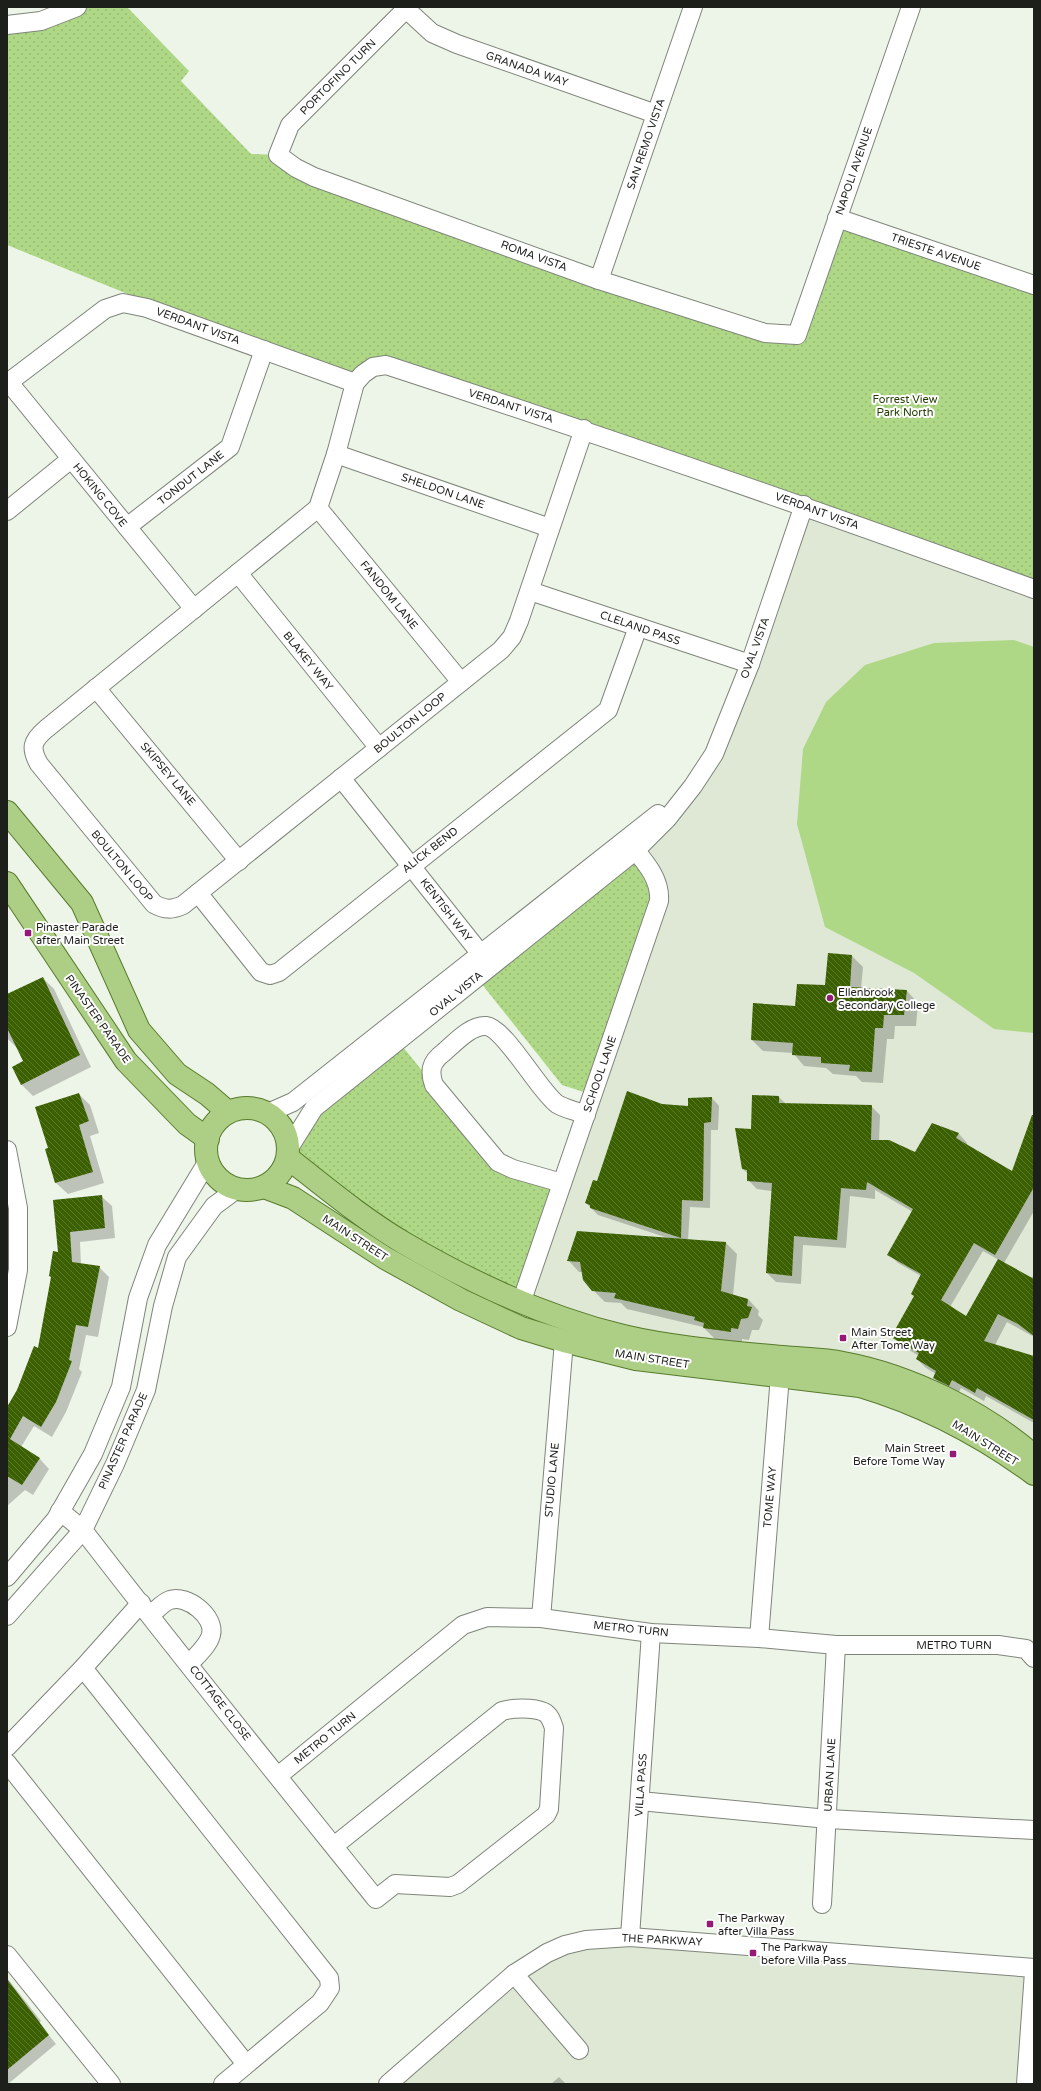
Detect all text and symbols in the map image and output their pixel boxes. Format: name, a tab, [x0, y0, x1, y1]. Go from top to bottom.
street label: PORTOFINO TURN	[297, 36, 379, 118]
street label: GRANADA WAY	[484, 49, 570, 89]
street label: SAN REMO VISTA	[624, 97, 668, 191]
street label: NAPOLI AVENUE	[833, 125, 875, 217]
street label: TRIESTE AVENUE	[889, 231, 983, 273]
street label: ROMA VISTA	[499, 238, 569, 274]
street label: VERDANT VISTA	[154, 305, 242, 347]
street label: VERDANT VISTA	[467, 386, 555, 426]
park label: Forrest View Park North	[873, 393, 938, 419]
street label: TONDUT LANE	[155, 448, 227, 508]
street label: HOKING COVE	[70, 460, 130, 530]
street label: SHELDON LANE	[400, 471, 486, 511]
street label: VERDANT VISTA	[773, 490, 861, 532]
street label: FANDOM LANE	[358, 558, 420, 632]
street label: CLELAND PASS	[598, 608, 682, 648]
street label: OVAL VISTA	[738, 615, 772, 681]
street label: BLAKEY WAY	[280, 629, 336, 693]
street label: BOULTON LOOP	[371, 690, 449, 756]
street label: SKIPSEY LANE	[138, 740, 198, 808]
street label: ALICK BEND	[399, 824, 461, 876]
street label: BOULTON LOOP	[88, 828, 156, 904]
street label: KENTISH WAY	[417, 876, 475, 944]
place label: Pinaster Parade after Main Street	[36, 921, 124, 947]
marker: Pinaster Parade after Main Street	[23, 928, 33, 938]
street label: OVAL VISTA	[427, 969, 485, 1019]
street label: PINASTER PARADE	[63, 972, 133, 1066]
place label: Ellenbrook Secondary College	[838, 986, 935, 1012]
marker: Ellenbrook Secondary College	[825, 993, 835, 1003]
street label: SCHOOL LANE	[581, 1034, 619, 1114]
street label: MAIN STREET	[320, 1212, 390, 1264]
place label: Main Street After Tome Way	[851, 1326, 935, 1352]
marker: Main Street After Tome Way	[838, 1333, 848, 1343]
street label: MAIN STREET	[614, 1347, 690, 1371]
street label: PINASTER PARADE	[96, 1390, 150, 1492]
street label: MAIN STREET	[950, 1418, 1021, 1469]
street label: STUDIO LANE	[542, 1442, 562, 1518]
place label: Main Street Before Tome Way	[853, 1442, 945, 1468]
marker: Main Street Before Tome Way	[948, 1449, 958, 1459]
street label: TOME WAY	[761, 1466, 779, 1528]
street label: METRO TURN	[593, 1619, 669, 1639]
street label: METRO TURN	[916, 1639, 992, 1652]
street label: COTTAGE CLOSE	[187, 1663, 253, 1743]
street label: METRO TURN	[292, 1709, 358, 1767]
street label: URBAN LANE	[822, 1738, 838, 1812]
street label: VILLA PASS	[632, 1753, 650, 1817]
place label: The Parkway after Villa Pass	[718, 1912, 794, 1938]
marker: The Parkway after Villa Pass	[705, 1919, 715, 1929]
street label: THE PARKWAY	[621, 1931, 703, 1949]
place label: The Parkway before Villa Pass	[761, 1941, 847, 1967]
marker: The Parkway before Villa Pass	[748, 1948, 758, 1958]

